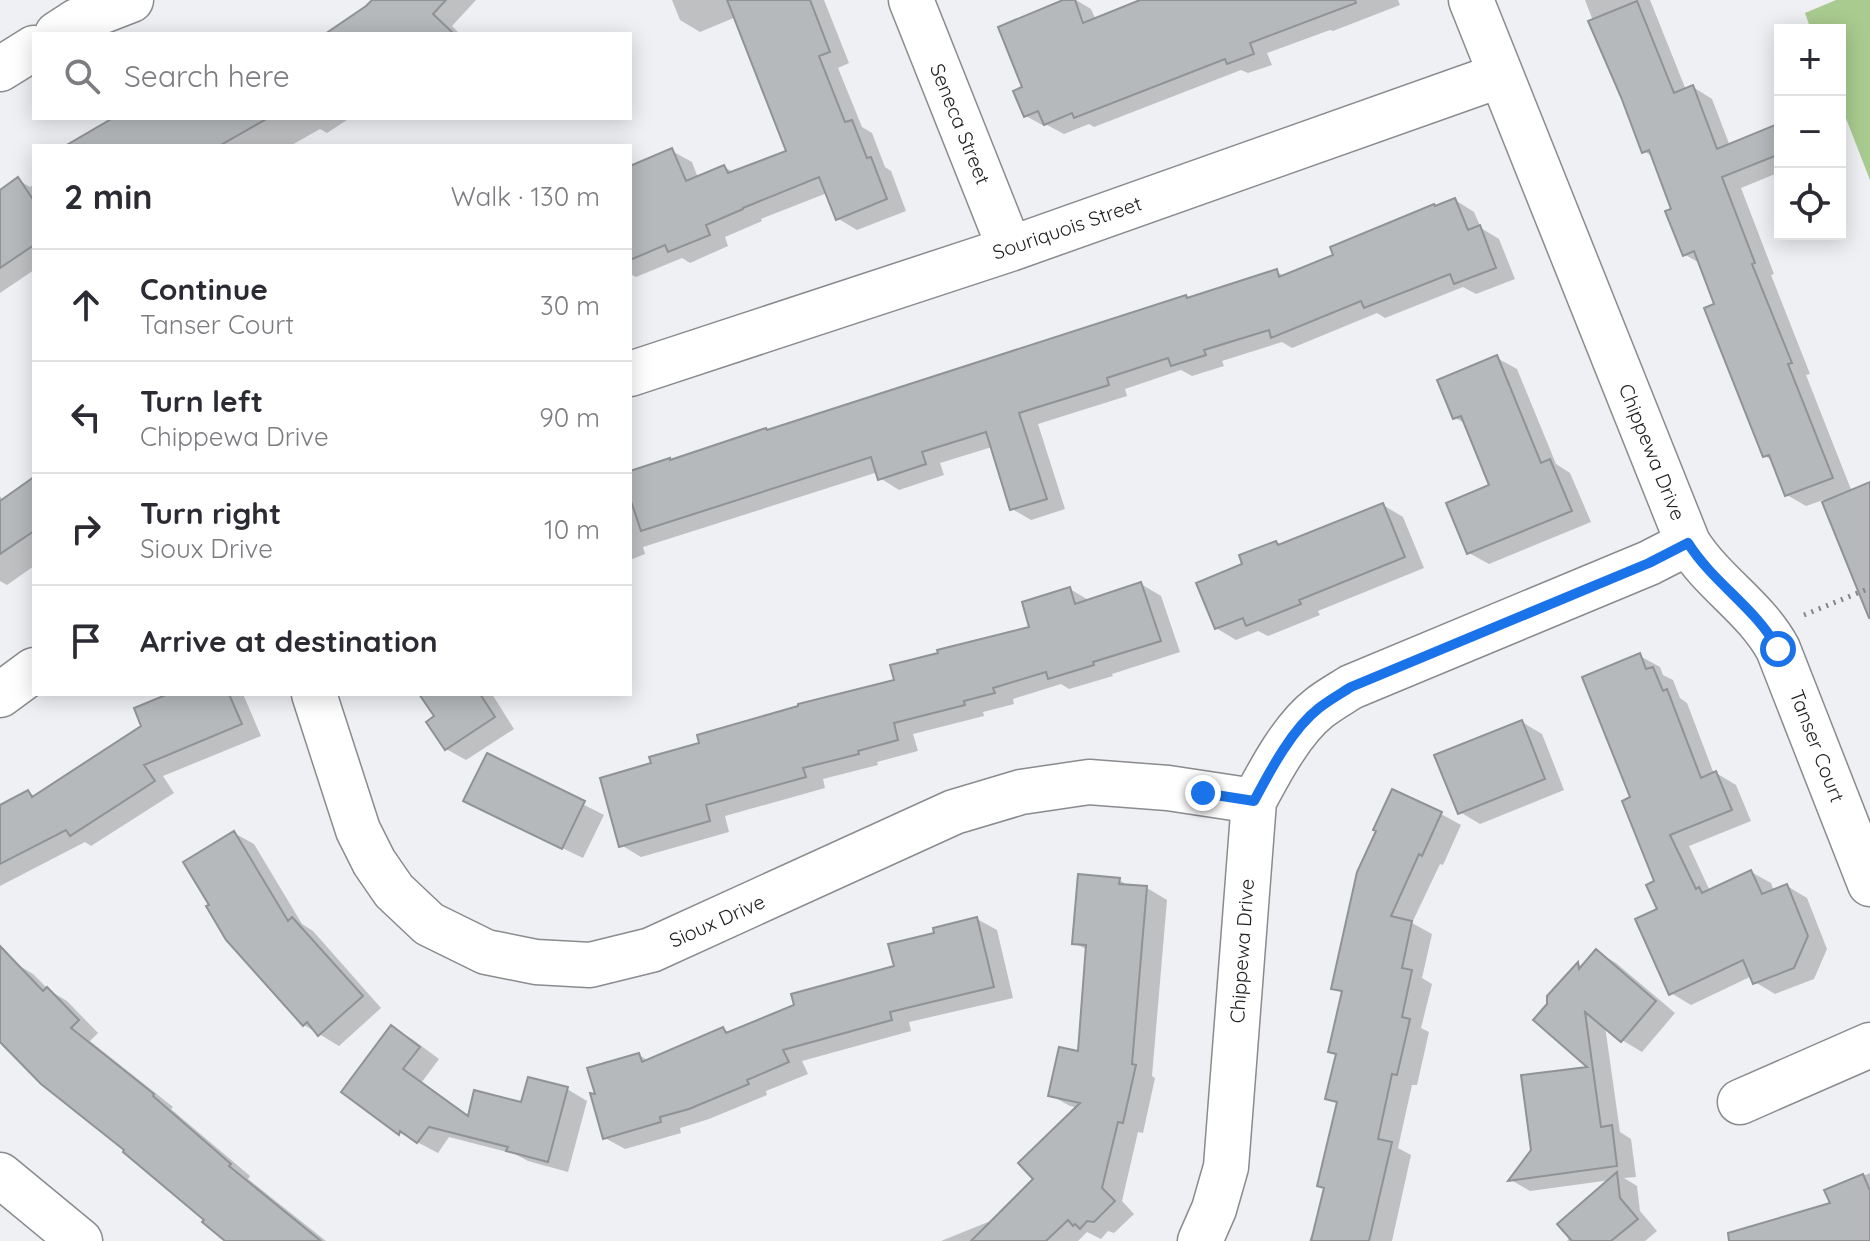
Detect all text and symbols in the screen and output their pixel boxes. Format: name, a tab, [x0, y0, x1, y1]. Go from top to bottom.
map controls	[1774, 24, 1846, 240]
button: +	[1774, 24, 1846, 96]
search box	[32, 32, 632, 120]
icon: search	[60, 54, 104, 98]
text: Search here	[124, 57, 290, 95]
street label: Seneca Street	[925, 60, 996, 188]
button: −	[1774, 96, 1846, 168]
button: locate	[1774, 168, 1846, 240]
text: 2 min	[64, 175, 153, 218]
text: Walk · 130 m	[451, 180, 600, 213]
street label: Souriquois Street	[989, 190, 1145, 265]
text: Continue	[140, 270, 268, 308]
icon: ahead	[64, 283, 108, 327]
text: 30 m	[540, 289, 600, 322]
text: Tanser Court	[140, 308, 294, 341]
street label: Chippewa Drive	[1614, 380, 1691, 524]
text: Turn left	[140, 382, 263, 420]
icon: left	[64, 395, 108, 439]
text: 90 m	[539, 401, 600, 434]
text: Chippewa Drive	[140, 420, 329, 453]
text: Turn right	[140, 494, 281, 532]
icon: right	[64, 507, 108, 551]
text: 10 m	[544, 513, 600, 546]
text: Sioux Drive	[140, 532, 273, 565]
icon: arrive	[64, 619, 108, 663]
text: Arrive at destination	[140, 622, 438, 660]
route start	[1760, 631, 1796, 667]
street label: Tanser Court	[1785, 686, 1850, 806]
route end	[1185, 775, 1221, 811]
street label: Chippewa Drive	[1224, 878, 1259, 1024]
street label: Sioux Drive	[665, 888, 769, 953]

